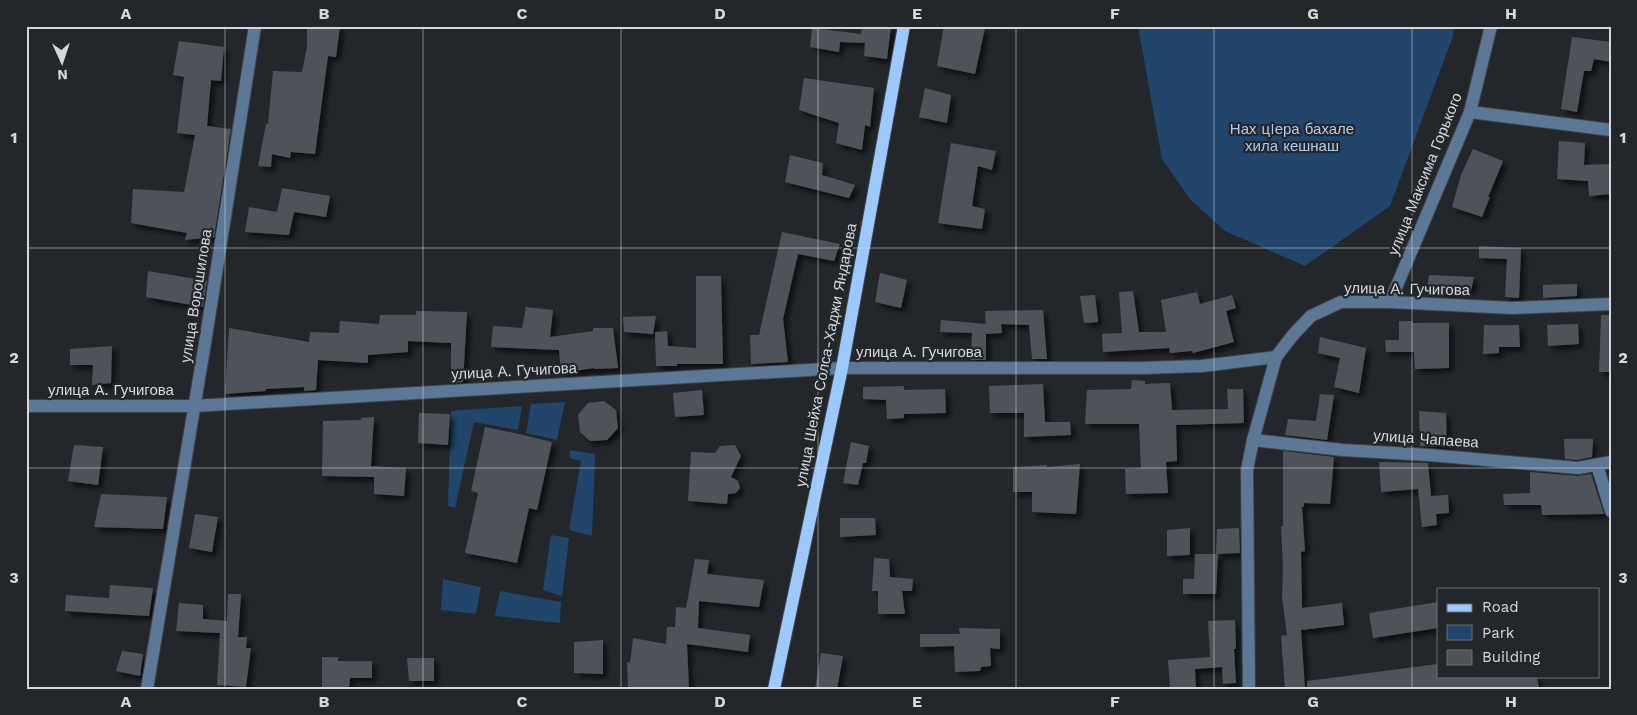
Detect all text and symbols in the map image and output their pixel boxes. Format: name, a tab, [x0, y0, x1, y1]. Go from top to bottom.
text: A	[121, 4, 132, 23]
text: B	[319, 4, 330, 23]
text: C	[517, 4, 528, 23]
text: D	[714, 4, 726, 23]
text: E	[912, 4, 922, 23]
text: F	[1110, 4, 1120, 23]
text: G	[1307, 4, 1319, 23]
text: H	[1505, 4, 1517, 23]
north arrow	[38, 38, 88, 88]
text: N	[57, 67, 68, 83]
street label: улица Максима Горького	[1384, 90, 1466, 258]
park label: Нах цIера бахале хила кешнаш	[1230, 120, 1354, 155]
text: 1	[11, 128, 17, 147]
text: 1	[1620, 128, 1626, 147]
street label: улица Шейха Солса-Хаджи Яндарова	[792, 221, 861, 488]
street label: улица Ворошилова	[177, 227, 216, 364]
street label: улица А. Гучигова	[1344, 279, 1471, 299]
street label: улица А. Гучигова	[856, 343, 983, 361]
text: 2	[9, 348, 19, 367]
text: 2	[1618, 348, 1628, 367]
street label: улица А. Гучигова	[451, 359, 578, 383]
street label: улица А. Гучигова	[48, 381, 175, 399]
street label: улица Чапаева	[1373, 426, 1480, 452]
text: 3	[9, 568, 19, 587]
text: 3	[1618, 568, 1628, 587]
legend	[1437, 588, 1600, 678]
text: Road	[1482, 598, 1519, 616]
text: Park	[1482, 624, 1515, 642]
text: Building	[1482, 648, 1540, 666]
text: A	[121, 692, 132, 711]
text: B	[319, 692, 330, 711]
text: C	[517, 692, 528, 711]
text: D	[714, 692, 726, 711]
text: E	[912, 692, 922, 711]
text: F	[1110, 692, 1120, 711]
text: G	[1307, 692, 1319, 711]
text: H	[1505, 692, 1517, 711]

